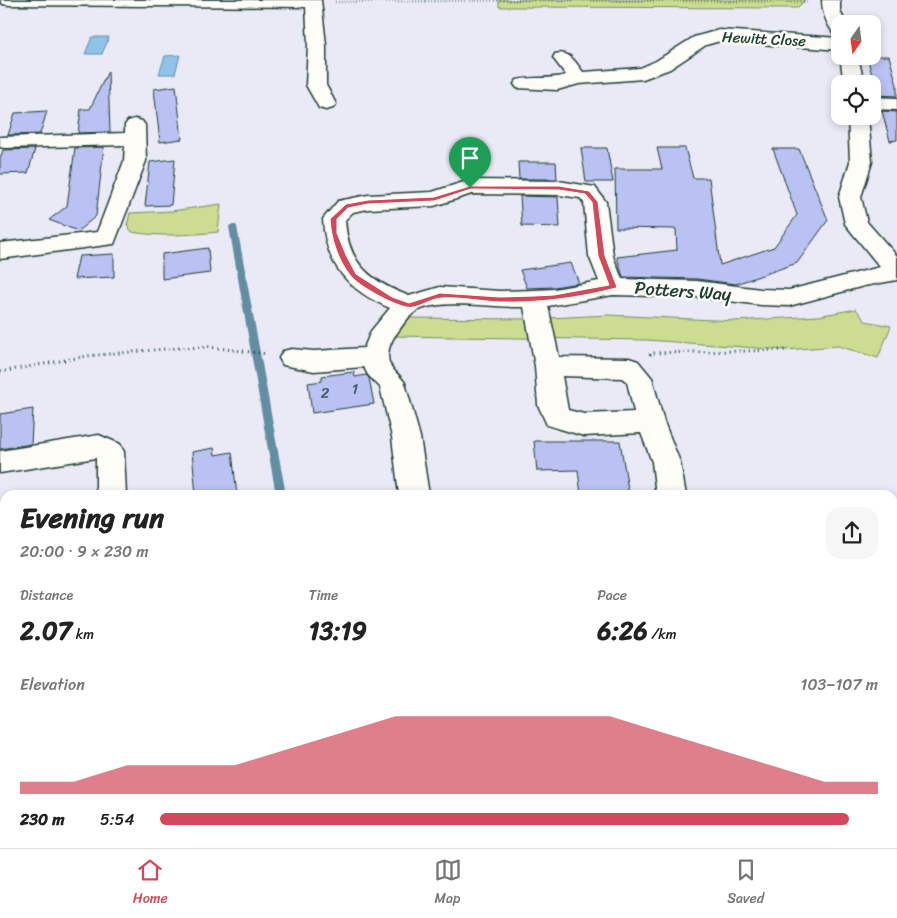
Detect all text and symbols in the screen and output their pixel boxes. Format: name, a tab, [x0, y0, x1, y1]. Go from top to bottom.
north arrow	[831, 15, 881, 65]
map controls	[831, 15, 881, 125]
street label: Hewitt Close	[721, 24, 807, 54]
button: locate	[831, 75, 881, 125]
pin	[449, 137, 491, 188]
icon: arrive	[456, 144, 484, 172]
street label: Potters Way	[634, 272, 733, 310]
house number: 1	[352, 376, 358, 402]
house number: 2	[321, 380, 330, 406]
text: Evening run	[20, 493, 164, 542]
button: share	[826, 507, 878, 559]
text: 20:00 · 9 × 230 m	[20, 537, 149, 566]
text: Distance	[20, 583, 73, 608]
text: Time	[309, 583, 338, 608]
text: Pace	[597, 583, 627, 608]
text: 2.07	[20, 608, 72, 653]
text: 13:19	[309, 608, 367, 653]
text: 6:26	[597, 608, 648, 653]
text: km	[72, 622, 94, 647]
text: /km	[648, 622, 677, 647]
text: Elevation	[20, 670, 85, 699]
text: 103–107 m	[801, 670, 878, 699]
text: 230 m	[20, 805, 65, 834]
text: 5:54	[100, 805, 134, 834]
tab: Home	[133, 856, 168, 911]
tab: Map	[434, 856, 462, 911]
tab: Saved	[727, 856, 764, 911]

